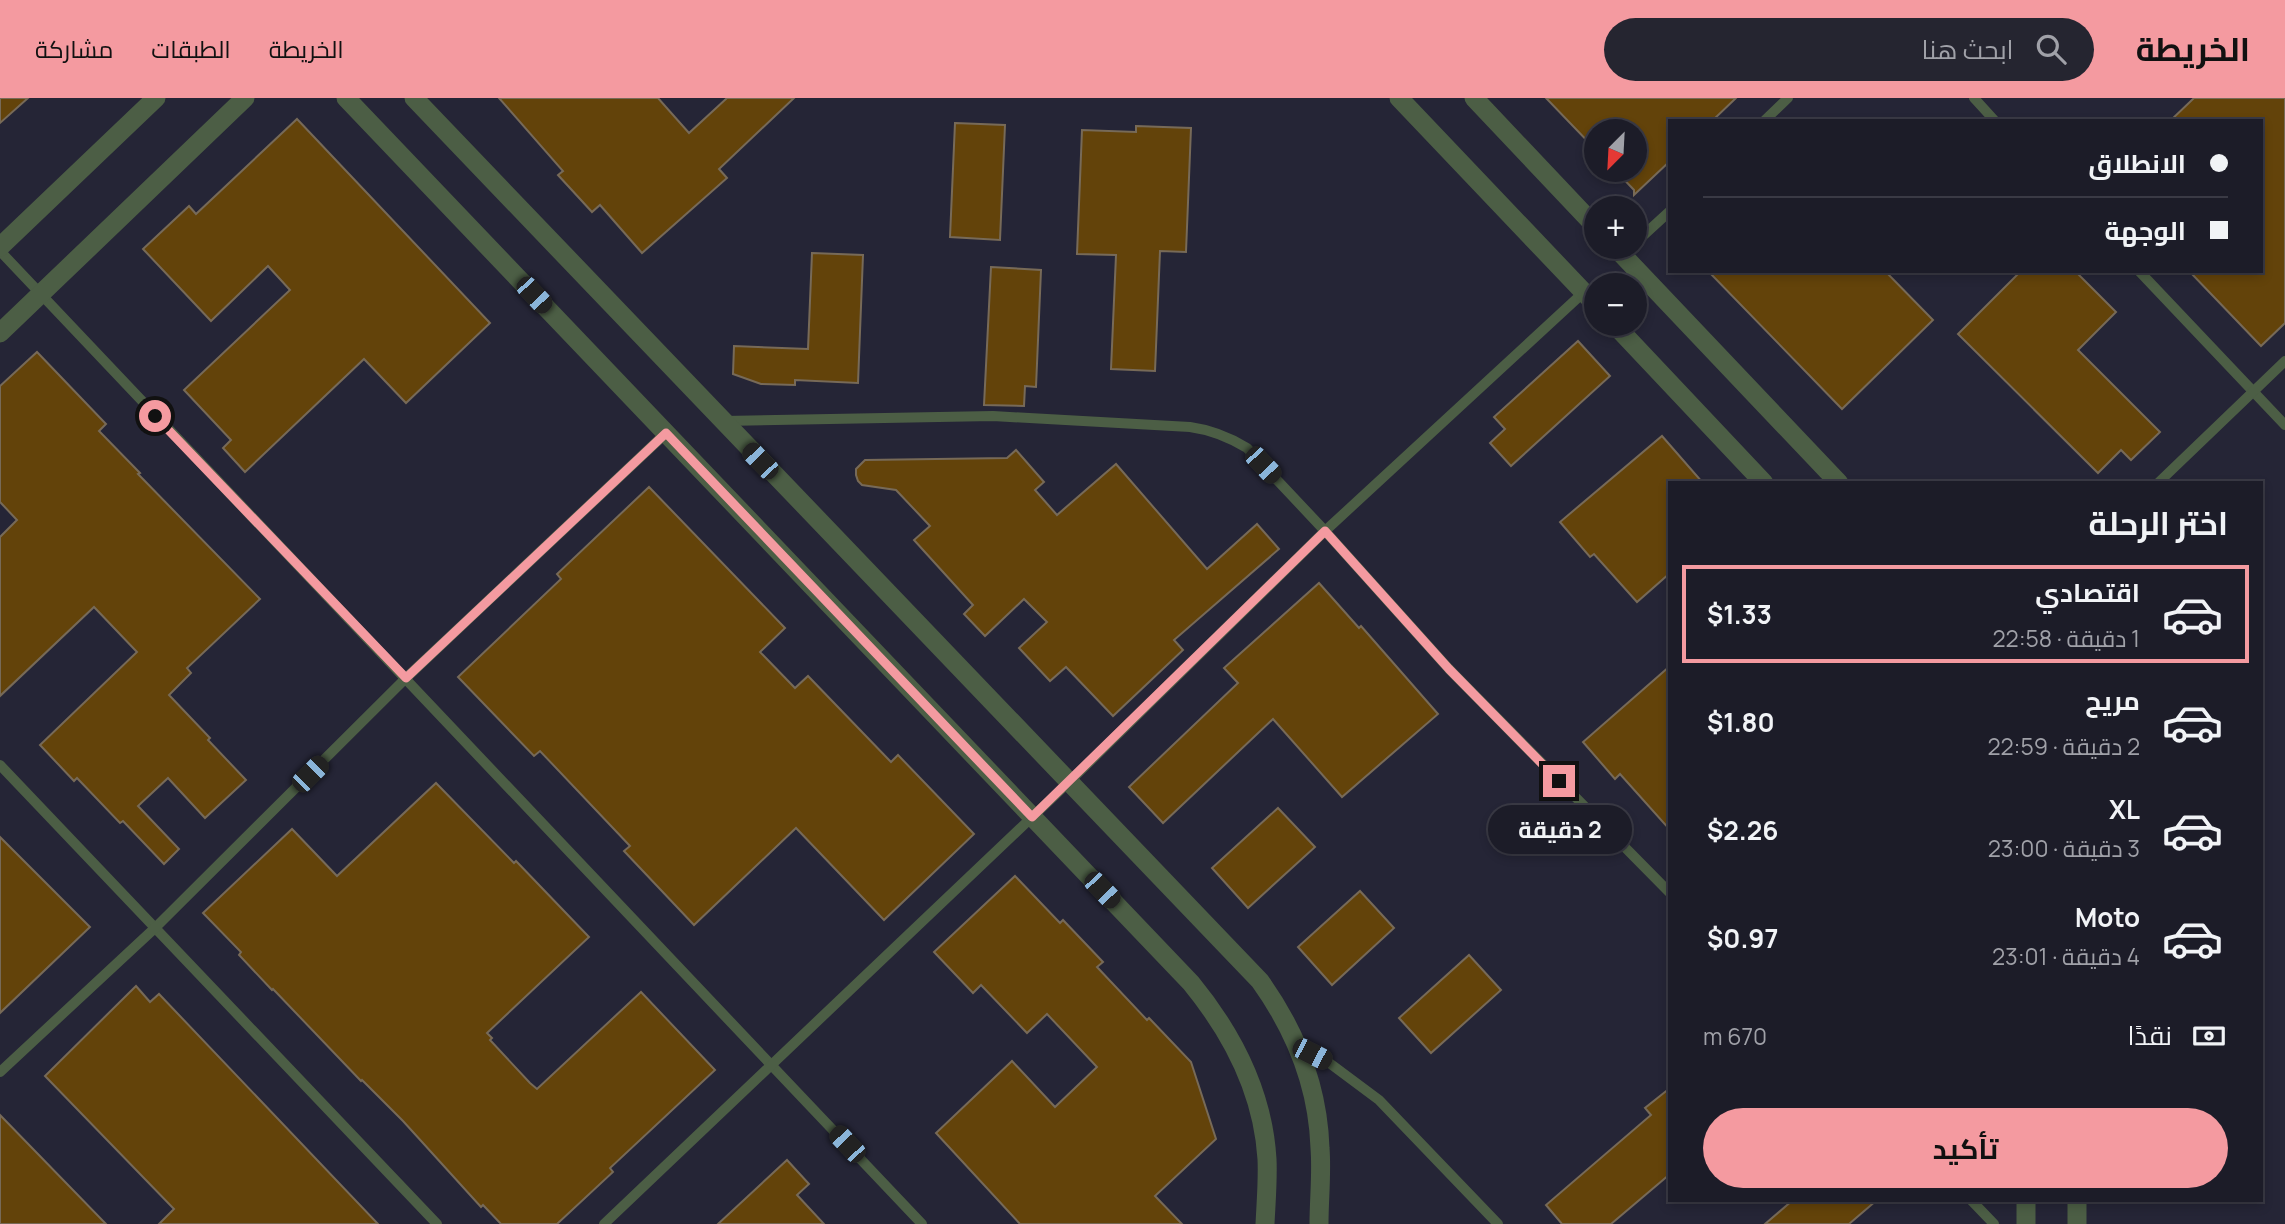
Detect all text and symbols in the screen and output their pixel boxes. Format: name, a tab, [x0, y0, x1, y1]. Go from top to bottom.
search box	[1604, 18, 2094, 81]
text: الخريطة	[2136, 26, 2250, 71]
icon: search	[2032, 30, 2070, 68]
text: ابحث هنا	[1922, 31, 2014, 67]
text: مشاركة	[35, 32, 113, 65]
text: الطبقات	[151, 32, 231, 65]
text: الخريطة	[269, 32, 344, 65]
north arrow	[1584, 119, 1647, 182]
map controls	[1584, 119, 1647, 336]
text: الانطلاق	[2088, 145, 2186, 181]
button: +	[1584, 196, 1647, 259]
text: الوجهة	[2105, 212, 2186, 248]
car	[512, 272, 557, 318]
button: −	[1584, 273, 1647, 336]
route start	[139, 400, 171, 432]
car	[738, 439, 783, 483]
car	[1241, 442, 1286, 488]
text: اختر الرحلة	[2089, 501, 2228, 545]
text: اقتصادي	[2035, 574, 2140, 610]
icon: car	[2161, 583, 2224, 646]
text: $1.33	[1707, 596, 1772, 632]
text: 1 دقيقة · 22:58	[1992, 622, 2140, 654]
text: مريح	[2085, 682, 2140, 718]
icon: car	[2161, 691, 2224, 754]
text: $1.80	[1707, 704, 1775, 740]
text: 2 دقيقة · 22:59	[1987, 730, 2140, 762]
car	[288, 752, 333, 796]
route end	[1543, 765, 1575, 797]
text: XL	[2109, 791, 2140, 827]
icon: car	[2161, 799, 2224, 862]
callout: 2 دقيقة	[1487, 806, 1631, 854]
text: $2.26	[1707, 812, 1778, 848]
text: 2 دقيقة	[1518, 813, 1602, 845]
text: 3 دقيقة · 23:00	[1988, 832, 2140, 864]
car	[1080, 868, 1125, 912]
text: Moto	[2075, 899, 2140, 935]
icon: car	[2161, 907, 2224, 970]
text: $0.97	[1707, 920, 1778, 956]
text: 4 دقيقة · 23:01	[1992, 940, 2140, 972]
text: نقدًا	[2128, 1017, 2172, 1053]
icon: cash	[2190, 1017, 2228, 1055]
text: 670 m	[1703, 1020, 1767, 1052]
car	[1289, 1035, 1336, 1073]
button: تأكيد	[1703, 1108, 2228, 1188]
car	[825, 1121, 870, 1167]

